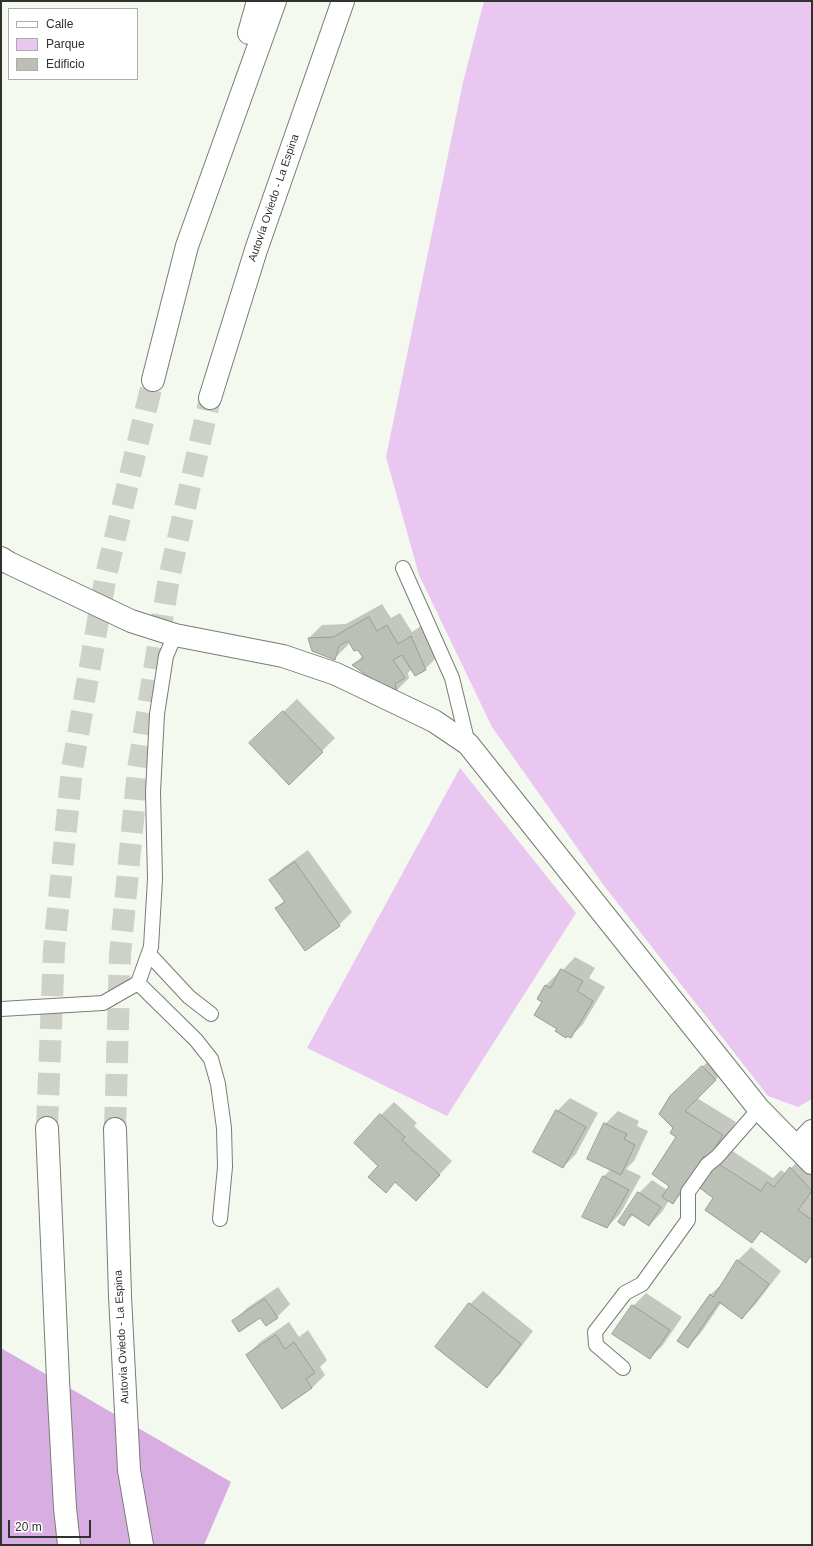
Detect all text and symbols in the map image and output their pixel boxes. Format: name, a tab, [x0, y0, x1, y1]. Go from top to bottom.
legend	[8, 8, 138, 80]
text: Calle	[46, 17, 73, 31]
text: Parque	[46, 37, 85, 51]
text: Edificio	[46, 57, 85, 71]
street label: Autovía Oviedo - La Espina	[246, 133, 302, 263]
street label: Autovía Oviedo - La Espina	[112, 1270, 132, 1404]
scale bar	[10, 1512, 93, 1538]
text: 20 m	[15, 1520, 42, 1534]

